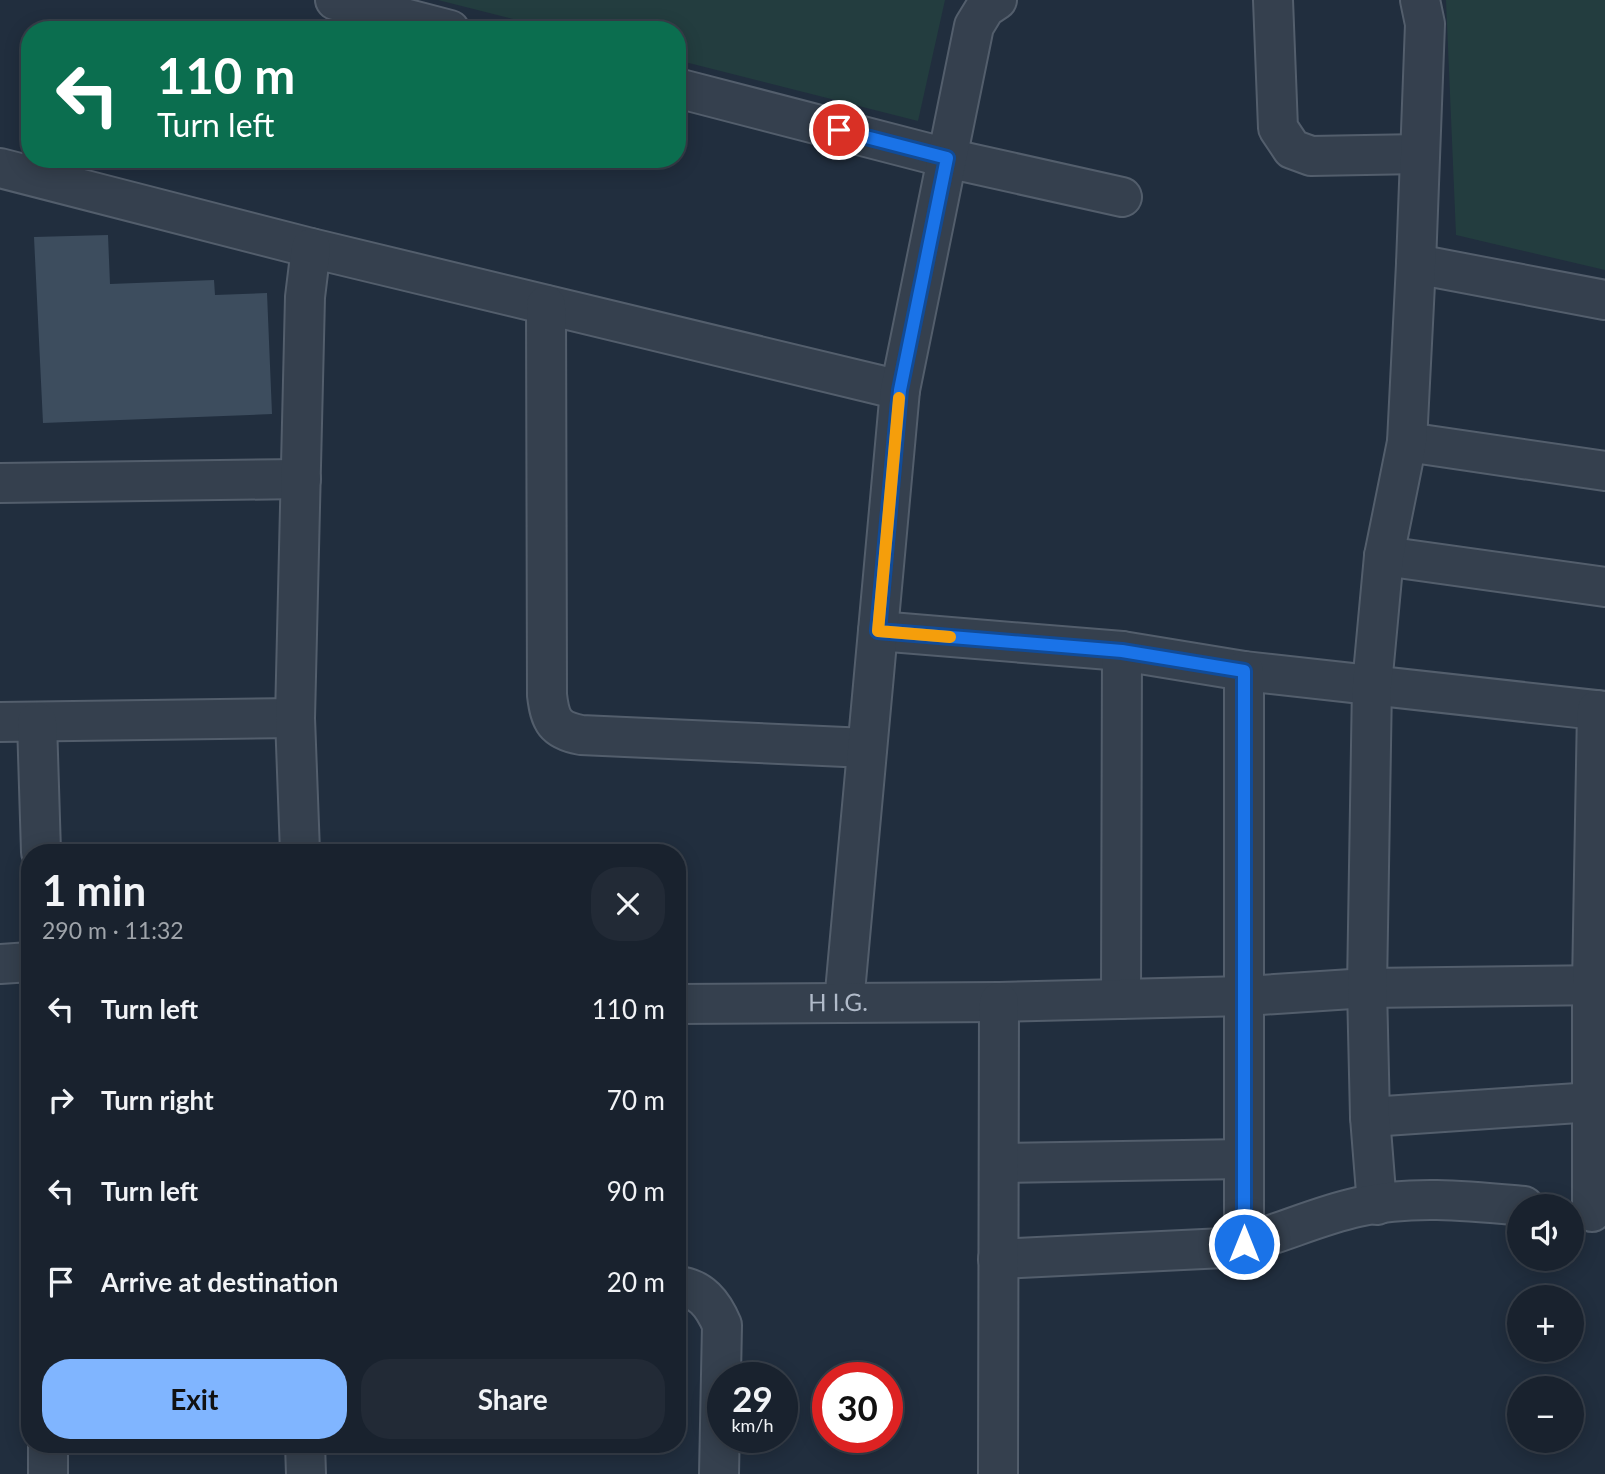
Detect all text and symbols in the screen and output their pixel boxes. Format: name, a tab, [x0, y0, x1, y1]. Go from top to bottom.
text: 110 m	[157, 46, 295, 104]
icon: left	[42, 49, 133, 140]
pin	[809, 100, 869, 160]
text: Turn left	[157, 105, 274, 144]
icon: arrive	[820, 111, 858, 149]
text: 1 min	[42, 865, 146, 915]
button: close	[591, 867, 665, 941]
text: 290 m · 11:32	[42, 916, 184, 944]
street label: H I.G.	[808, 987, 868, 1016]
icon: left	[42, 990, 80, 1028]
text: Turn left	[101, 993, 198, 1025]
text: 110 m	[592, 993, 665, 1025]
icon: right	[42, 1081, 80, 1119]
text: Turn right	[101, 1084, 214, 1116]
text: 70 m	[607, 1084, 665, 1116]
icon: left	[42, 1172, 80, 1210]
text: Turn left	[101, 1175, 198, 1207]
text: 90 m	[607, 1175, 665, 1207]
map controls	[1507, 1194, 1584, 1453]
button: sound	[1507, 1194, 1584, 1271]
position arrow	[1207, 1207, 1281, 1281]
icon: arrive	[42, 1263, 80, 1301]
text: Arrive at destination	[101, 1266, 338, 1298]
text: 20 m	[607, 1266, 665, 1298]
button: +	[1507, 1285, 1584, 1362]
button: Exit	[42, 1359, 347, 1439]
button: Share	[361, 1359, 665, 1439]
speed limit sign: 30	[812, 1362, 903, 1453]
button: −	[1507, 1376, 1584, 1453]
text: 29	[732, 1377, 773, 1419]
text: km/h	[731, 1414, 774, 1436]

